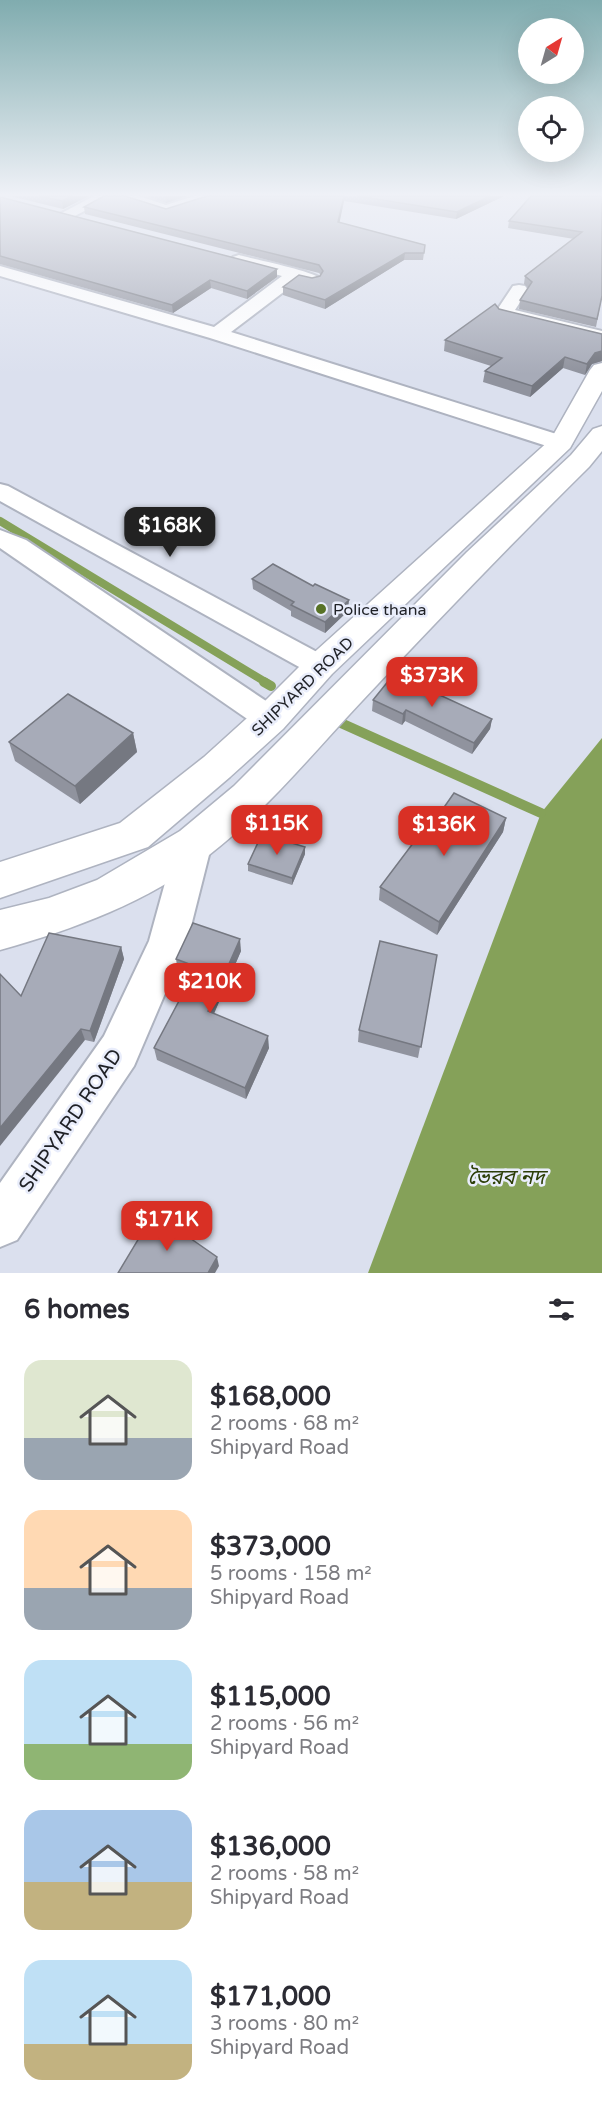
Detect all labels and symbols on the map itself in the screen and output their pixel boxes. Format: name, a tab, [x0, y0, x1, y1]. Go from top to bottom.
north arrow	[518, 18, 584, 84]
pin: $168K	[128, 507, 212, 558]
place label: Police thana	[333, 600, 427, 620]
marker: Police thana	[314, 602, 328, 616]
street label: SHIPYARD ROAD	[248, 633, 358, 740]
pin: $373K	[390, 657, 474, 708]
pin: $115K	[235, 805, 319, 856]
pin: $136K	[402, 806, 486, 857]
pin: $210K	[168, 963, 252, 1014]
street label: SHIPYARD ROAD	[14, 1044, 128, 1197]
water label: ভৈরব নদ	[467, 1164, 549, 1190]
pin: $171K	[125, 1201, 209, 1252]

